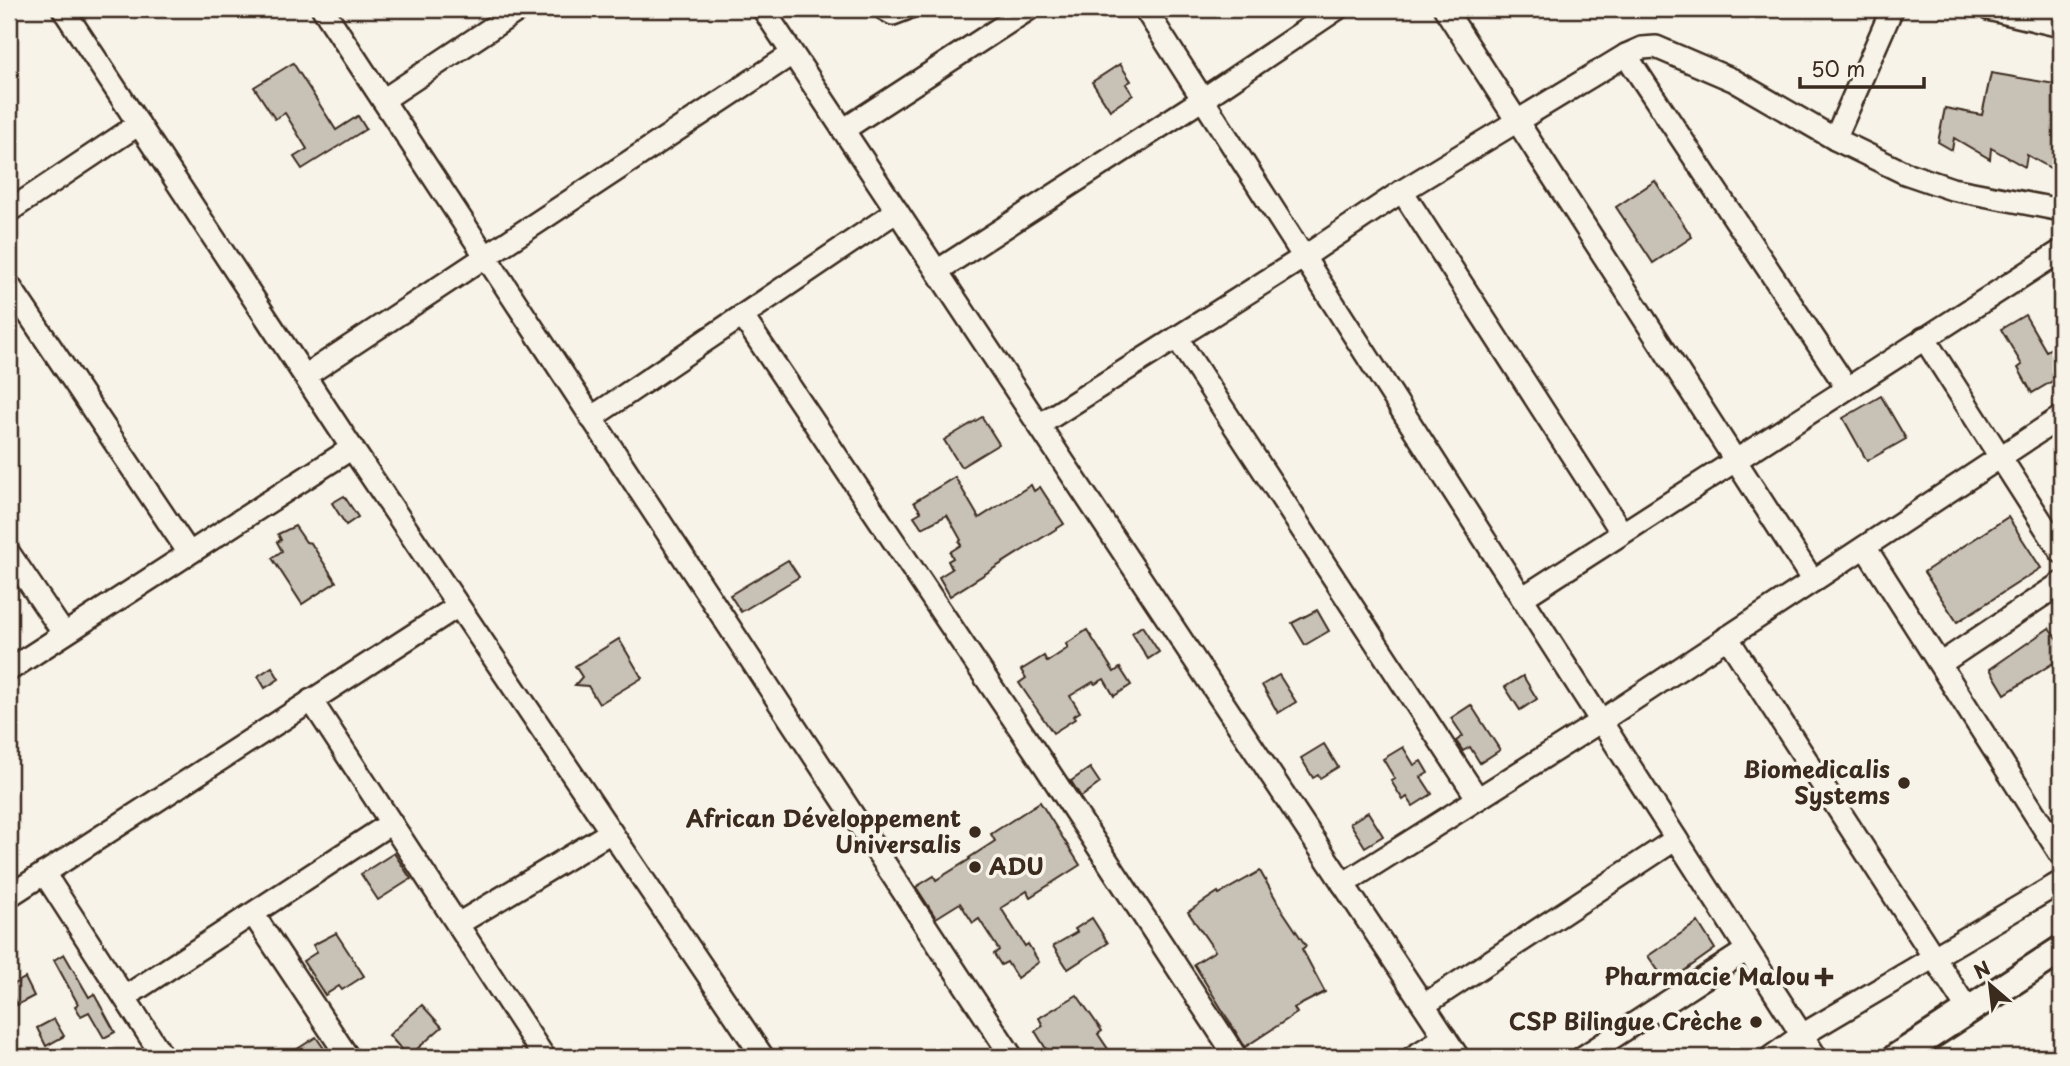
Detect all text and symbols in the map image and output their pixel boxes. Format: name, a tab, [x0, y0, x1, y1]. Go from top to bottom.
scale bar	[1800, 46, 1925, 90]
text: 50 m	[1811, 52, 1865, 84]
place label: Biomedicalis Systems	[1743, 751, 1890, 812]
marker: Biomedicalis Systems	[1896, 775, 1912, 791]
place label: African Développement Universalis	[686, 800, 961, 861]
marker: African Développement Universalis	[967, 824, 983, 840]
place label: ADU	[989, 848, 1044, 883]
marker: ADU	[967, 859, 983, 875]
north arrow	[1954, 950, 2024, 1020]
text: N	[1968, 953, 1995, 985]
place label: Pharmacie Malou	[1605, 958, 1810, 993]
marker: Pharmacie Malou	[1816, 969, 1832, 985]
place label: CSP Bilingue Crèche	[1509, 1003, 1743, 1038]
marker: CSP Bilingue Crèche	[1748, 1014, 1764, 1030]

